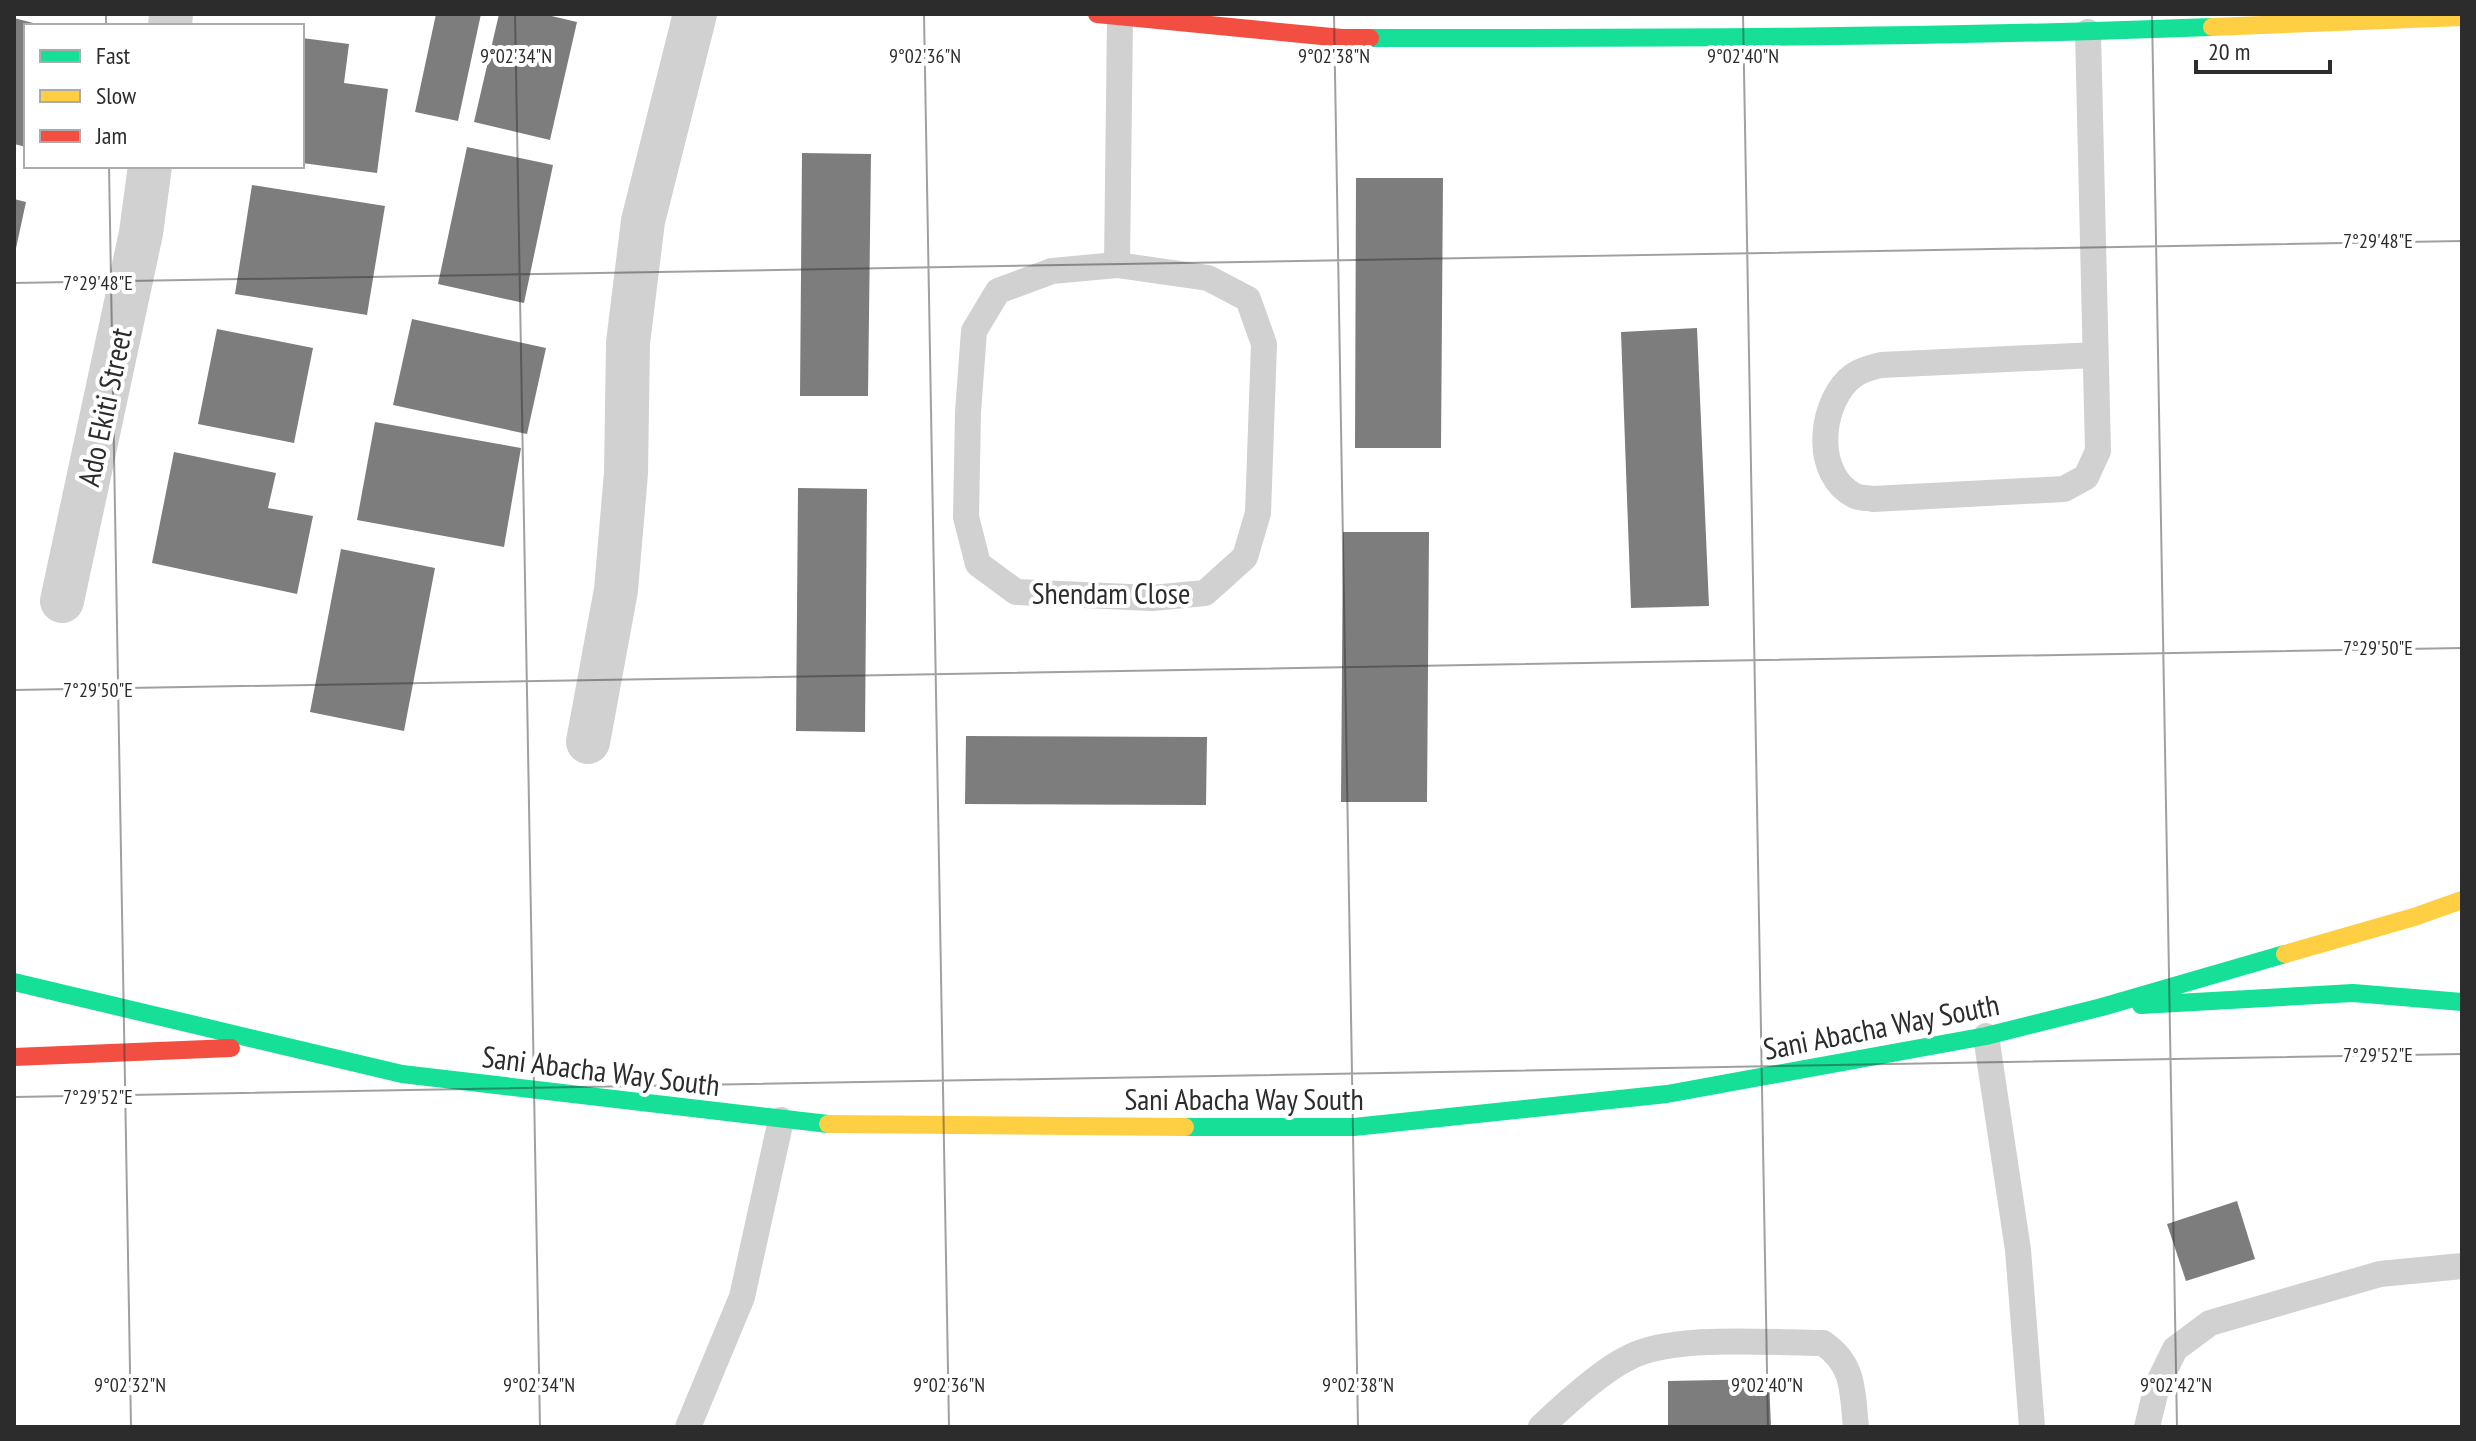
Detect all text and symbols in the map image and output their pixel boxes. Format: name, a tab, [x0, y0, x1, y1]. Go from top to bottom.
legend	[24, 24, 304, 168]
scale bar	[2196, 24, 2330, 74]
text: 20 m	[2208, 36, 2250, 67]
text: Fast	[96, 40, 131, 71]
text: 9°02'34"N	[480, 43, 552, 69]
text: 9°02'36"N	[889, 43, 961, 69]
text: 9°02'38"N	[1298, 43, 1370, 69]
text: 9°02'40"N	[1707, 43, 1779, 69]
text: Slow	[96, 80, 137, 111]
text: Jam	[95, 120, 127, 151]
text: 7°29'48"E	[2343, 228, 2413, 254]
text: 7°29'48"E	[63, 270, 133, 296]
street label: Ado Ekiti Street	[68, 324, 140, 490]
street label: Shendam Close	[1032, 573, 1190, 612]
text: 7°29'50"E	[2343, 635, 2413, 661]
text: 7°29'50"E	[63, 677, 133, 703]
street label: Sani Abacha Way South	[1760, 984, 2002, 1068]
street label: Sani Abacha Way South	[480, 1036, 722, 1104]
text: 7°29'52"E	[2343, 1042, 2413, 1068]
street label: Sani Abacha Way South	[1124, 1079, 1364, 1118]
text: 7°29'52"E	[63, 1084, 133, 1110]
text: 9°02'32"N	[94, 1372, 166, 1398]
text: 9°02'34"N	[503, 1372, 575, 1398]
text: 9°02'36"N	[913, 1372, 985, 1398]
text: 9°02'38"N	[1322, 1372, 1394, 1398]
text: 9°02'40"N	[1731, 1372, 1803, 1398]
text: 9°02'42"N	[2140, 1372, 2212, 1398]

